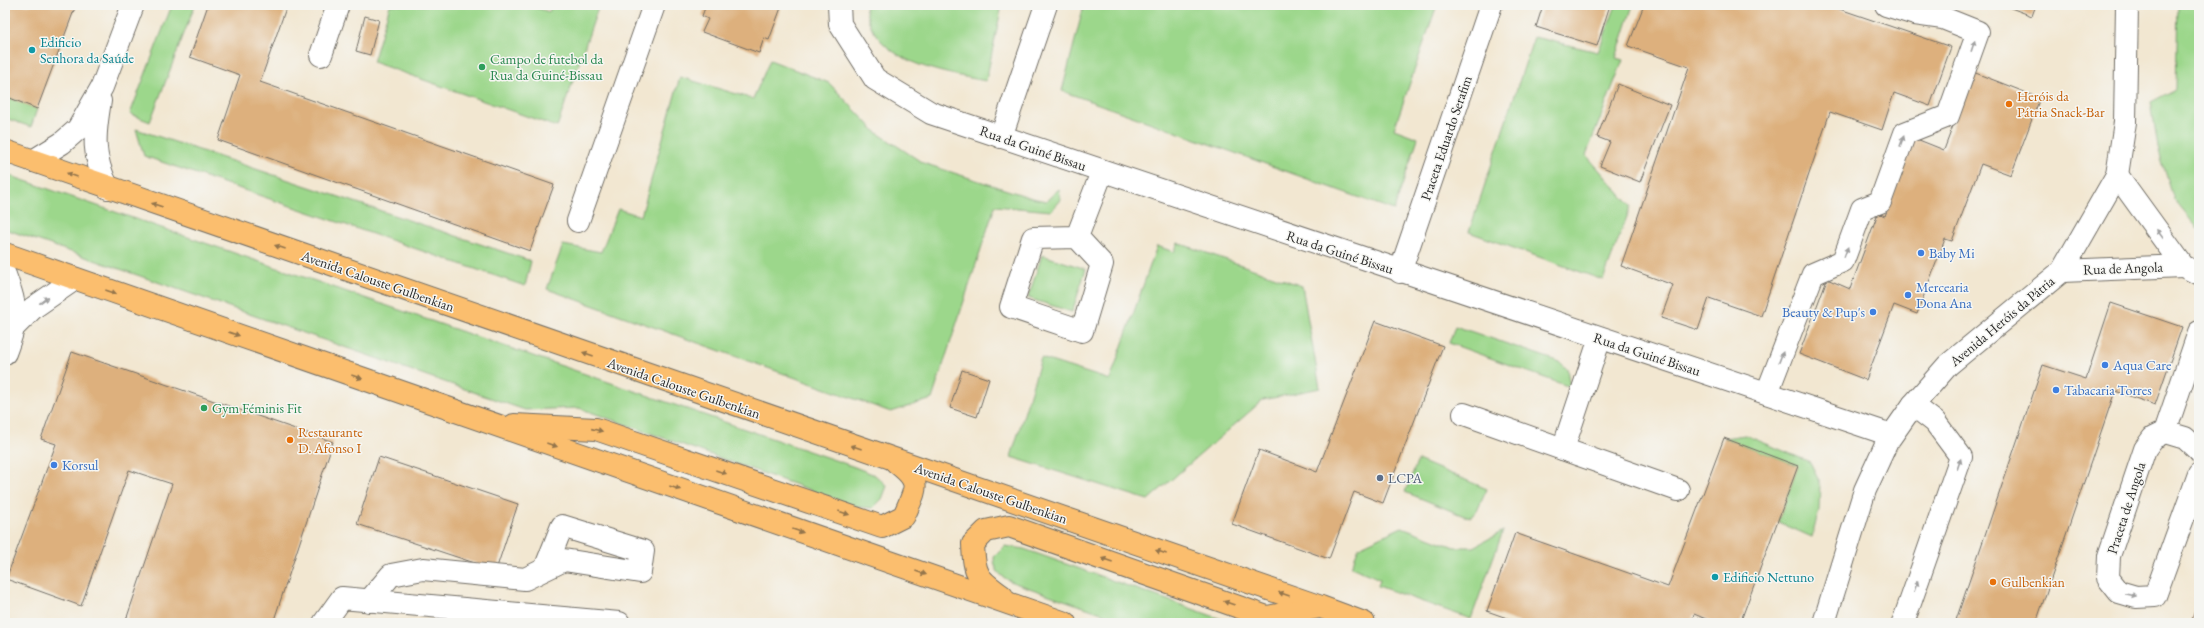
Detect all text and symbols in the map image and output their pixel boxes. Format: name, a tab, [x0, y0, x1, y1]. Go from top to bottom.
place label: Edificio Senhora da Saúde	[40, 33, 135, 67]
one-way arrow	[1970, 39, 1976, 51]
marker: Edificio Senhora da Saúde	[27, 45, 37, 55]
place label: Campo de futebol da Rua da Guiné-Bissau	[490, 50, 604, 84]
marker: Campo de futebol da Rua da Guiné-Bissau	[477, 62, 487, 72]
street label: Praceta Eduardo Serafim	[1416, 73, 1476, 203]
place label: Heróis da Pátria Snack-Bar	[2017, 87, 2105, 121]
marker: Heróis da Pátria Snack-Bar	[2004, 99, 2014, 109]
street label: Rua da Guiné Bissau	[977, 121, 1089, 175]
one-way arrow	[1899, 135, 1905, 147]
one-way arrow	[65, 172, 77, 178]
one-way arrow	[151, 202, 163, 208]
street label: Rua da Guiné Bissau	[1284, 226, 1396, 278]
one-way arrow	[2156, 229, 2164, 240]
one-way arrow	[273, 244, 285, 250]
place label: Baby Mi	[1929, 244, 1975, 262]
street label: Avenida Calouste Gulbenkian	[298, 246, 457, 316]
one-way arrow	[1843, 246, 1849, 258]
marker: Baby Mi	[1916, 248, 1926, 258]
street label: Rua de Angola	[2083, 258, 2164, 278]
street label: Avenida Heróis da Pátria	[1945, 272, 2058, 371]
place label: Mercearia Dona Ana	[1916, 278, 1972, 312]
one-way arrow	[106, 289, 118, 295]
marker: Mercearia Dona Ana	[1903, 290, 1913, 300]
one-way arrow	[38, 296, 49, 304]
place label: Beauty & Pup's	[1782, 303, 1865, 321]
marker: Beauty & Pup's	[1868, 307, 1878, 317]
street label: Rua da Guiné Bissau	[1591, 328, 1703, 380]
one-way arrow	[229, 332, 241, 338]
one-way arrow	[1778, 350, 1784, 362]
one-way arrow	[581, 351, 593, 357]
street label: Avenida Calouste Gulbenkian	[604, 353, 763, 423]
place label: Aqua Care	[2112, 356, 2172, 374]
marker: Aqua Care	[2100, 360, 2110, 370]
one-way arrow	[351, 375, 363, 381]
place label: Tabacaria Torres	[2064, 381, 2152, 399]
marker: Tabacaria Torres	[2051, 385, 2061, 395]
place label: Gym Féminis Fit	[212, 399, 302, 417]
marker: Gym Féminis Fit	[199, 403, 209, 413]
place label: Restaurante D. Afonso I	[298, 423, 363, 457]
one-way arrow	[591, 428, 604, 434]
marker: Restaurante D. Afonso I	[285, 435, 295, 445]
one-way arrow	[546, 443, 558, 449]
one-way arrow	[850, 444, 862, 450]
place label: Korsul	[62, 456, 99, 474]
one-way arrow	[1956, 457, 1962, 469]
street label: Avenida Calouste Gulbenkian	[911, 458, 1070, 528]
street label: Praceta de Angola	[2103, 459, 2149, 556]
marker: Korsul	[49, 460, 59, 470]
one-way arrow	[715, 469, 727, 475]
place label: LCPA	[1388, 469, 1423, 487]
marker: LCPA	[1375, 473, 1385, 483]
one-way arrow	[669, 485, 681, 491]
one-way arrow	[838, 511, 850, 517]
one-way arrow	[792, 528, 804, 534]
one-way arrow	[1155, 548, 1167, 554]
one-way arrow	[1100, 557, 1112, 563]
place label: Edificio Nettuno	[1723, 568, 1814, 586]
one-way arrow	[915, 570, 927, 576]
marker: Edificio Nettuno	[1710, 572, 1720, 582]
place label: Gulbenkian	[2001, 573, 2066, 591]
marker: Gulbenkian	[1988, 577, 1998, 587]
one-way arrow	[1913, 580, 1919, 592]
one-way arrow	[1278, 591, 1290, 597]
one-way arrow	[2125, 593, 2137, 599]
one-way arrow	[1223, 600, 1235, 606]

